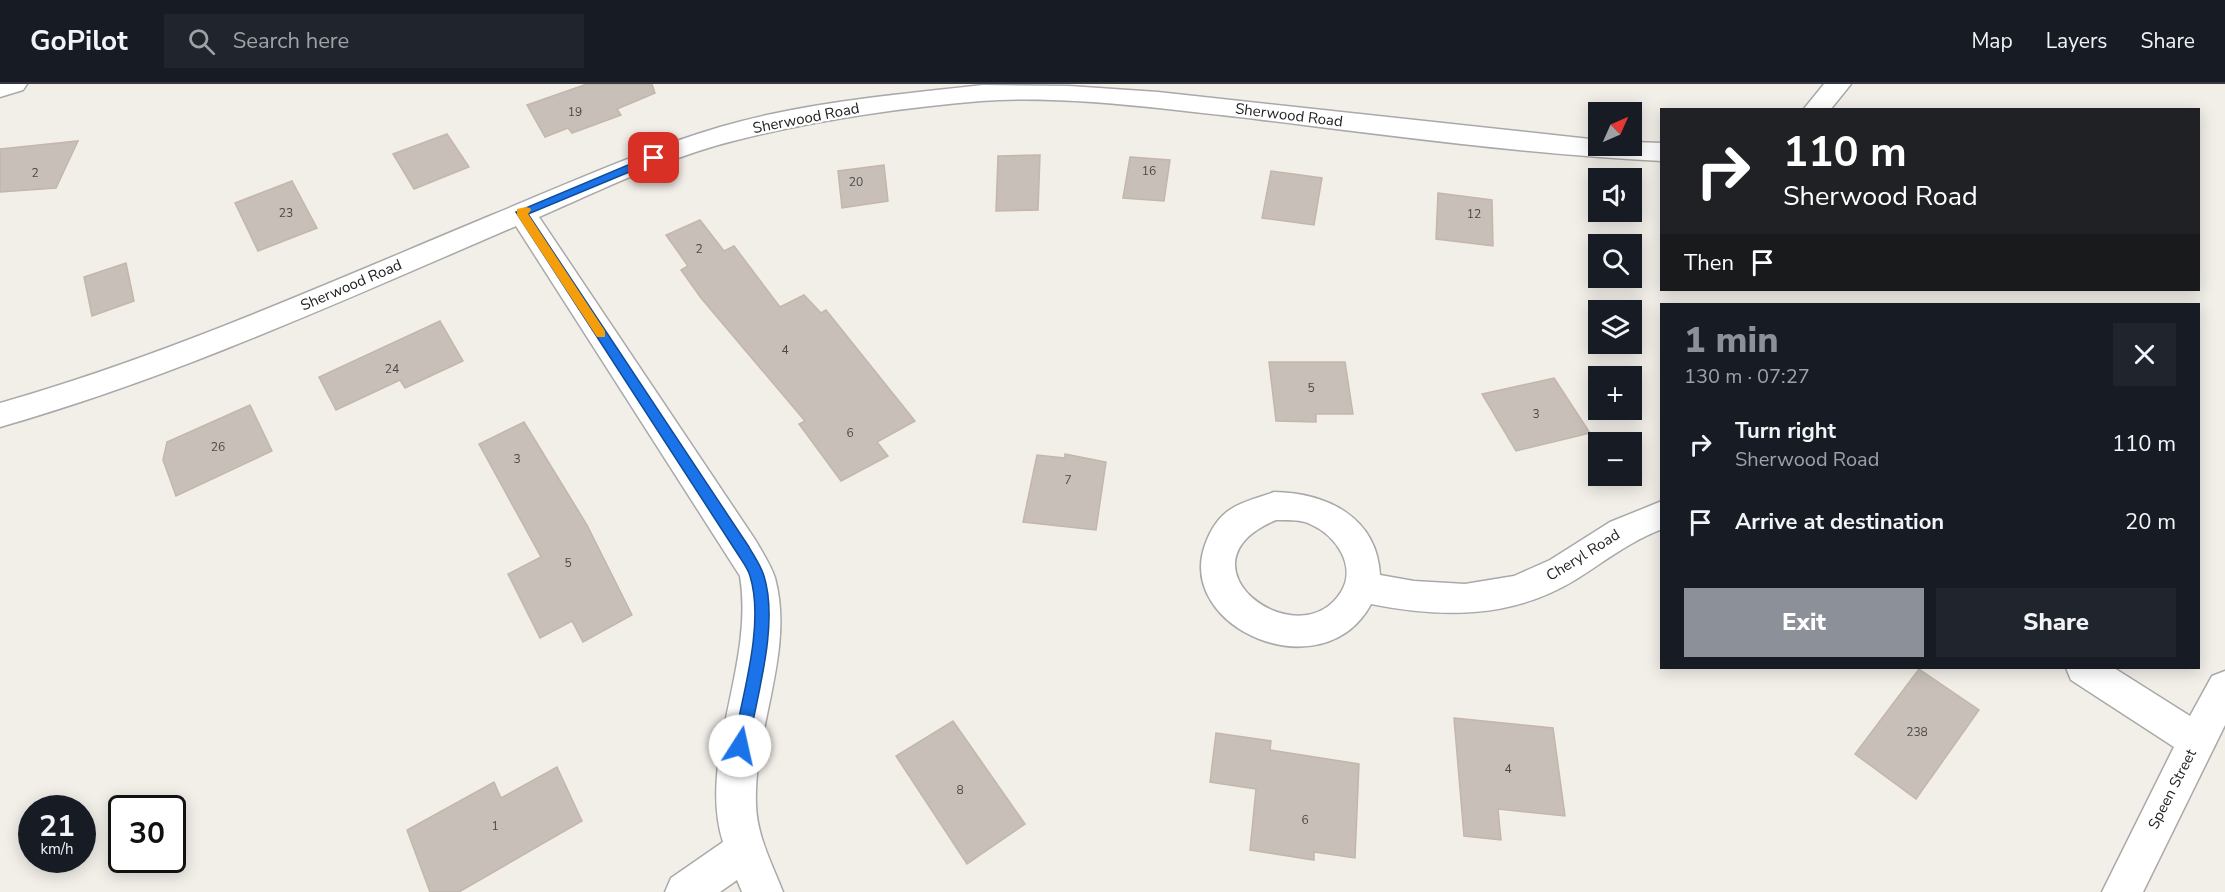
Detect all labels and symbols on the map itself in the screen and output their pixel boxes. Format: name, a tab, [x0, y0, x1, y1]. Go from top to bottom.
street label: Sherwood Road	[751, 98, 861, 138]
street label: Sherwood Road	[1234, 98, 1344, 132]
north arrow	[1588, 102, 1642, 156]
house number: 19	[568, 104, 582, 120]
pin	[628, 132, 679, 183]
house number: 16	[1142, 163, 1156, 179]
house number: 2	[31, 165, 39, 181]
house number: 20	[849, 174, 863, 190]
house number: 23	[279, 205, 293, 221]
house number: 12	[1467, 206, 1481, 222]
house number: 2	[695, 241, 703, 257]
street label: Sherwood Road	[297, 255, 405, 315]
house number: 4	[781, 342, 789, 358]
house number: 24	[385, 361, 399, 377]
house number: 5	[1307, 380, 1315, 396]
house number: 3	[1532, 406, 1540, 422]
house number: 6	[846, 425, 854, 441]
house number: 26	[211, 439, 225, 455]
house number: 3	[513, 451, 521, 467]
house number: 7	[1064, 472, 1072, 488]
street label: Cheryl Road	[1542, 524, 1624, 586]
house number: 5	[564, 555, 572, 571]
position arrow	[708, 714, 772, 778]
house number: 238	[1906, 724, 1928, 740]
street label: Speen Street	[2143, 745, 2201, 832]
house number: 4	[1504, 761, 1512, 777]
house number: 8	[956, 782, 964, 798]
speed limit sign: 30	[108, 795, 186, 873]
house number: 6	[1301, 812, 1309, 828]
house number: 1	[491, 818, 499, 834]

